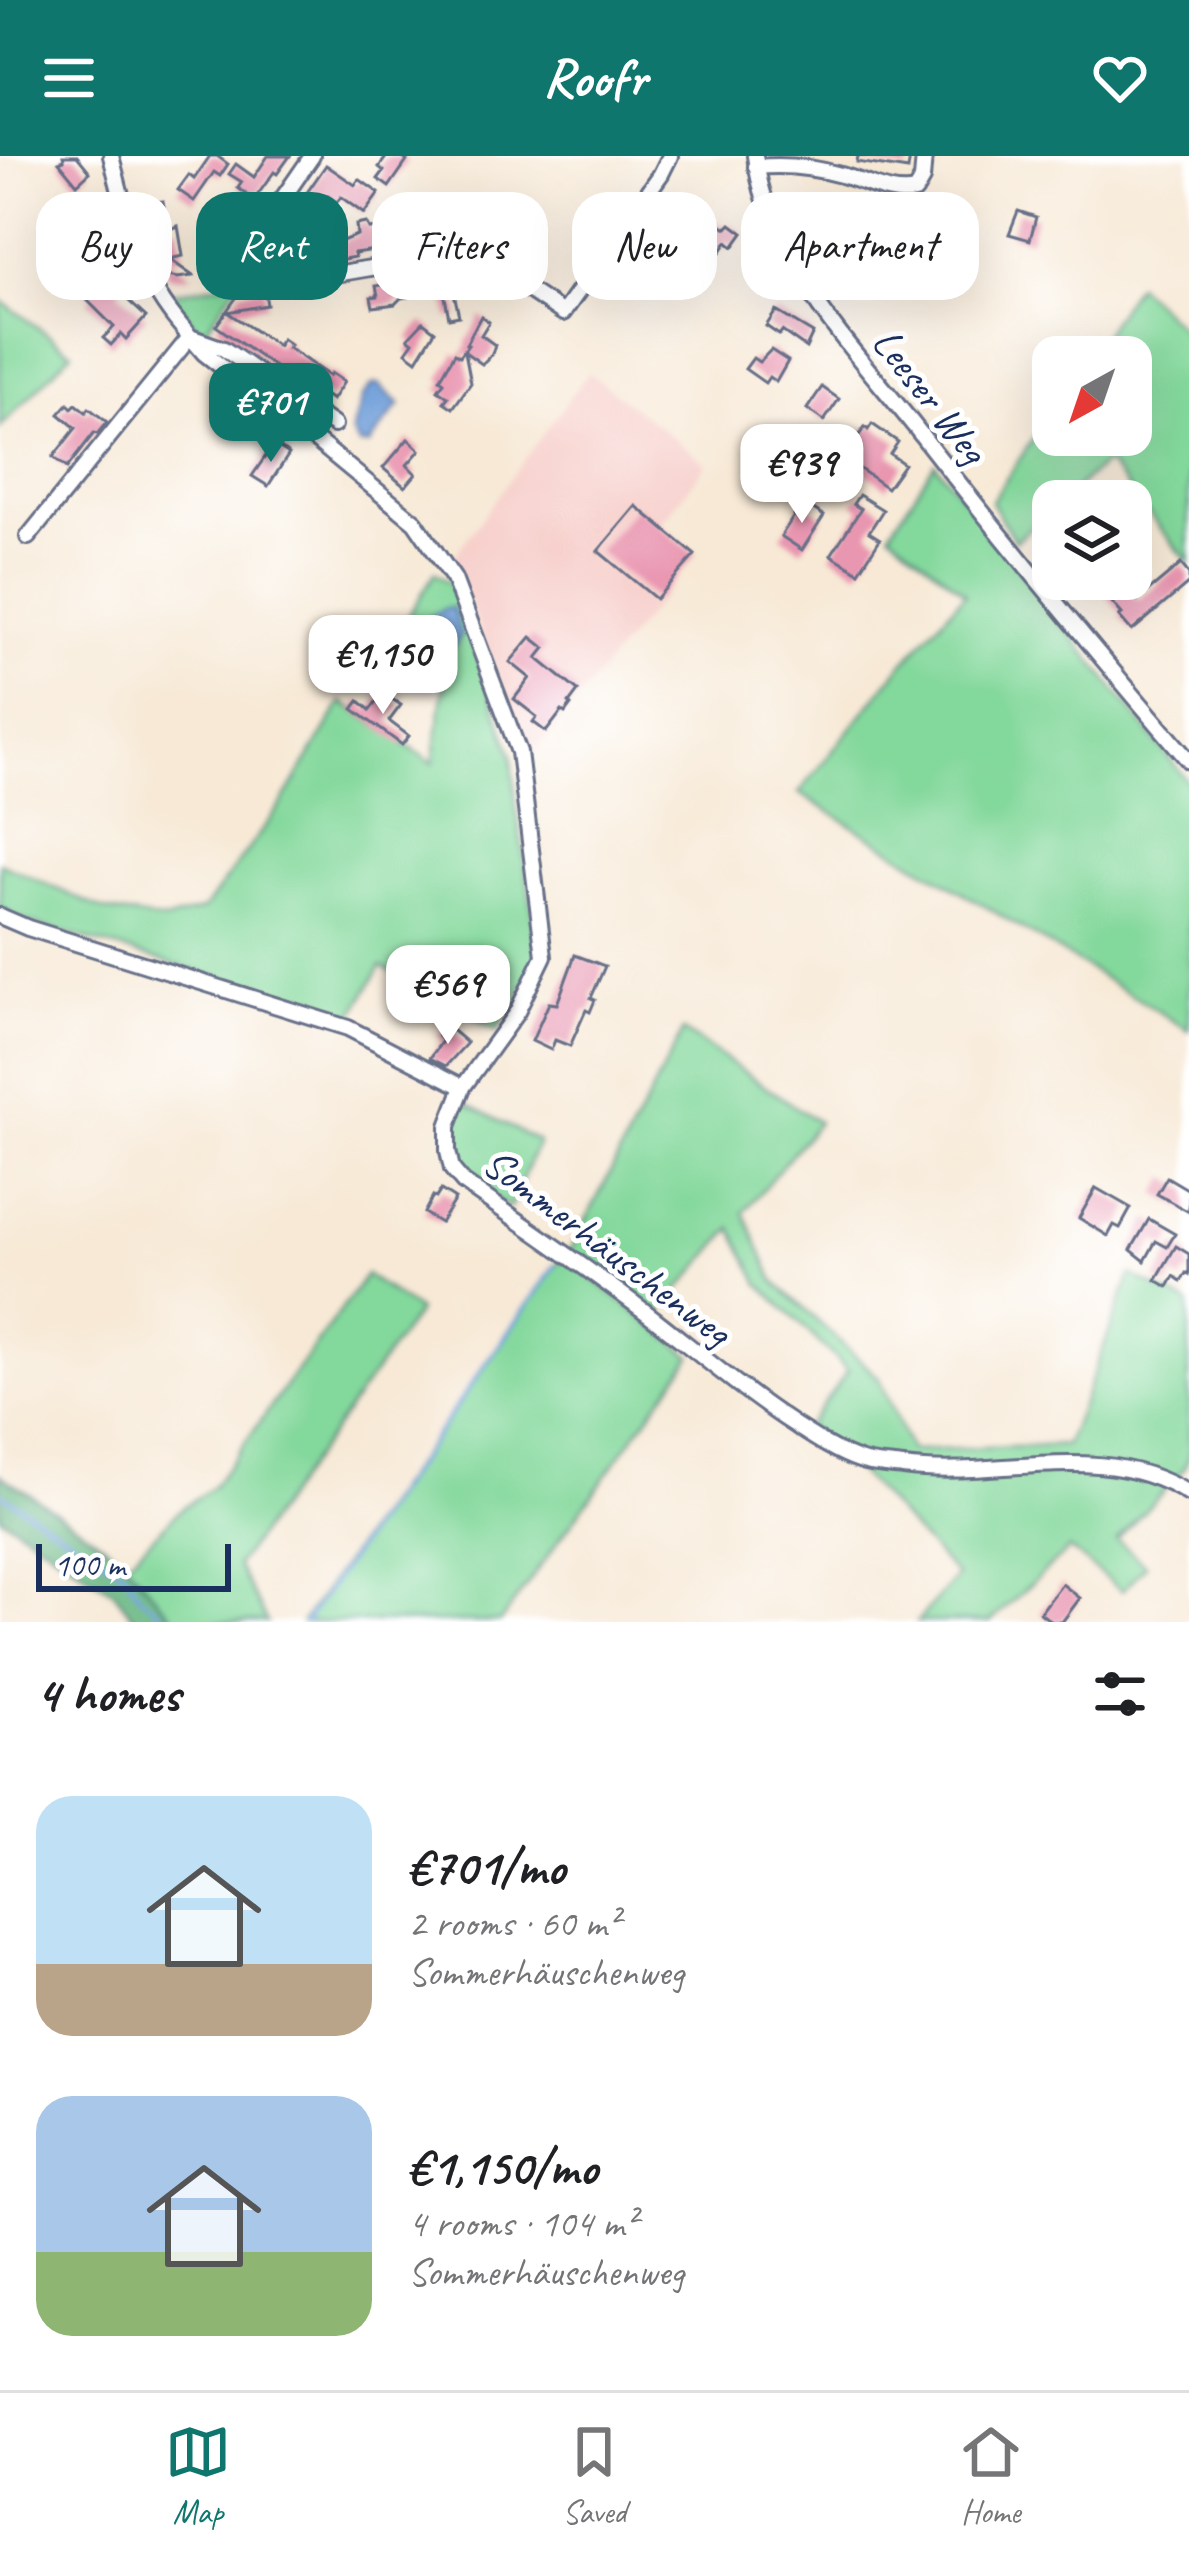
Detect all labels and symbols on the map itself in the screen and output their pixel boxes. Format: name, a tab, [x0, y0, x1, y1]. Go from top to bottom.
street label: Leeser Weg	[860, 317, 1001, 476]
north arrow	[1032, 336, 1152, 456]
pin: €701	[200, 363, 342, 465]
pin: €939	[731, 424, 873, 526]
pin: €1,150	[285, 615, 481, 717]
pin: €569	[377, 945, 519, 1047]
street label: Sommerhäuschenweg	[472, 1137, 743, 1359]
scale bar	[36, 1538, 231, 1591]

